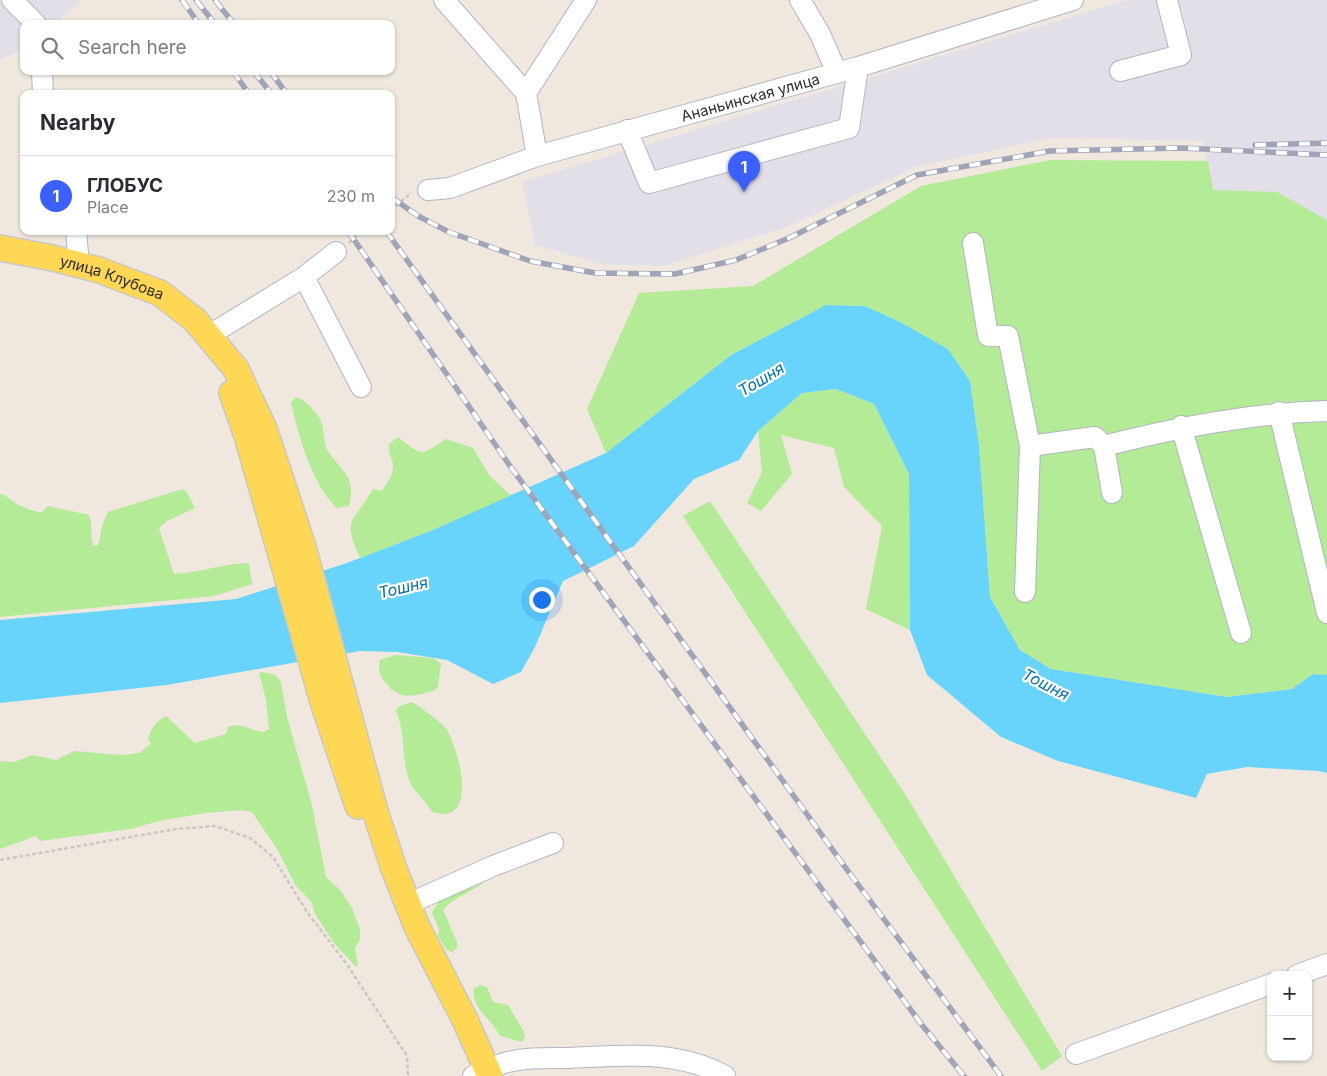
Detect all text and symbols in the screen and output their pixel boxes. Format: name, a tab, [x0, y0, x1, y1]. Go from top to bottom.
search box	[20, 20, 395, 75]
icon: search	[38, 34, 66, 62]
text: Search here	[78, 36, 187, 59]
street label: Ананьинская улица	[679, 69, 822, 125]
text: Nearby	[40, 110, 115, 135]
pin: 1	[728, 151, 760, 192]
text: ГЛОБУС	[87, 174, 163, 197]
text: 1	[53, 186, 59, 206]
text: 230 m	[327, 186, 375, 206]
text: Place	[87, 197, 129, 217]
street label: улица Клубова	[58, 251, 167, 303]
water label: Тошня	[734, 357, 788, 400]
water label: Тошня	[376, 572, 430, 602]
your location	[529, 587, 555, 613]
water label: Тошня	[1019, 664, 1073, 704]
map controls	[1267, 971, 1312, 1061]
button: +	[1267, 971, 1312, 1016]
button: −	[1267, 1016, 1312, 1061]

